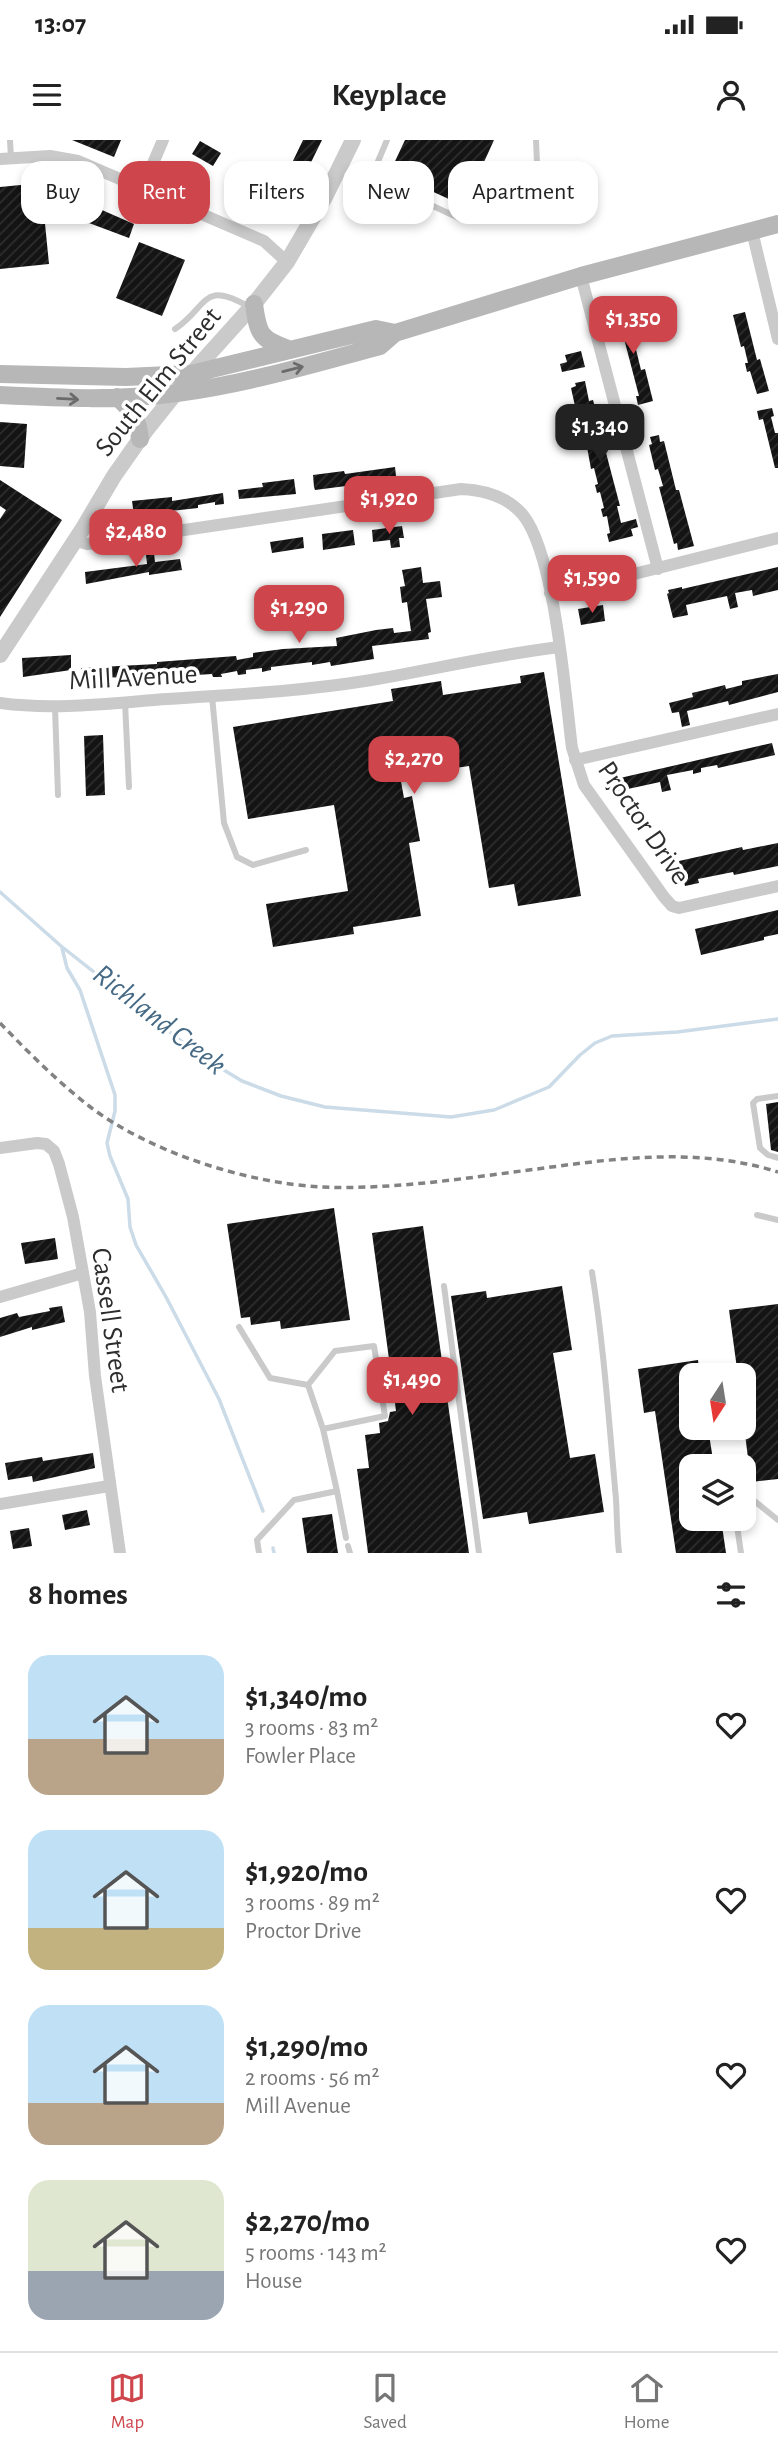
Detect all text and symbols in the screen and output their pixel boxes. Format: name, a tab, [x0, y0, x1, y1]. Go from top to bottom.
text: 13:07	[35, 11, 86, 37]
icon: menu	[28, 76, 66, 114]
icon: person	[712, 76, 750, 114]
text: Keyplace	[331, 79, 447, 111]
chip: Buy	[21, 161, 104, 224]
chip: Rent	[118, 161, 210, 224]
chip: Filters	[224, 161, 329, 224]
chip: New	[343, 161, 434, 224]
chip: Apartment	[448, 161, 598, 224]
pin: $1,350	[576, 296, 690, 356]
street label: South Elm Street	[90, 303, 227, 462]
text: $1,350	[605, 307, 661, 330]
one-way arrow	[281, 362, 304, 375]
one-way arrow	[56, 392, 79, 405]
pin: $1,340	[543, 404, 657, 464]
text: $1,340	[571, 415, 629, 438]
pin: $1,920	[332, 476, 446, 536]
text: $1,920	[360, 487, 418, 510]
pin: $2,480	[79, 510, 193, 569]
text: $2,480	[105, 520, 167, 543]
pin: $1,590	[535, 556, 649, 615]
text: $1,590	[564, 566, 620, 589]
pin: $1,290	[242, 586, 356, 645]
text: $1,290	[270, 596, 328, 619]
street label: Mill Avenue	[68, 661, 198, 695]
pin: $2,270	[357, 736, 471, 796]
text: $2,270	[384, 747, 444, 770]
street label: Proctor Drive	[592, 757, 695, 890]
water label: Richland Creek	[87, 959, 232, 1081]
street label: Cassell Street	[86, 1246, 134, 1394]
pin: $1,490	[355, 1358, 469, 1417]
north arrow	[679, 1363, 756, 1440]
map controls	[679, 1363, 756, 1531]
text: $1,490	[383, 1368, 441, 1391]
button: layers	[679, 1454, 756, 1531]
icon: filters	[712, 1576, 750, 1614]
text: 8 homes	[28, 1580, 128, 1610]
text: $1,340/mo	[245, 1682, 367, 1712]
icon: home	[84, 1683, 168, 1767]
icon: heart	[712, 1706, 750, 1744]
text: 3 rooms · 83 m²	[245, 1717, 378, 1740]
text: Fowler Place	[245, 1745, 356, 1768]
text: $1,920/mo	[245, 1857, 368, 1887]
icon: home	[84, 1858, 168, 1942]
icon: heart	[712, 1881, 750, 1919]
text: 3 rooms · 89 m²	[245, 1892, 380, 1915]
text: Proctor Drive	[245, 1920, 361, 1943]
text: $1,290/mo	[245, 2032, 368, 2062]
icon: home	[84, 2033, 168, 2117]
icon: heart	[712, 2056, 750, 2094]
text: 2 rooms · 56 m²	[245, 2067, 379, 2090]
text: Mill Avenue	[245, 2095, 351, 2118]
text: $2,270/mo	[245, 2207, 370, 2237]
icon: home	[84, 2208, 168, 2292]
icon: heart	[712, 2231, 750, 2269]
text: 5 rooms · 143 m²	[245, 2242, 387, 2265]
text: House	[245, 2270, 302, 2293]
tab: Map	[108, 2369, 146, 2434]
tab: Saved	[363, 2369, 407, 2434]
tab: Home	[624, 2369, 670, 2434]

